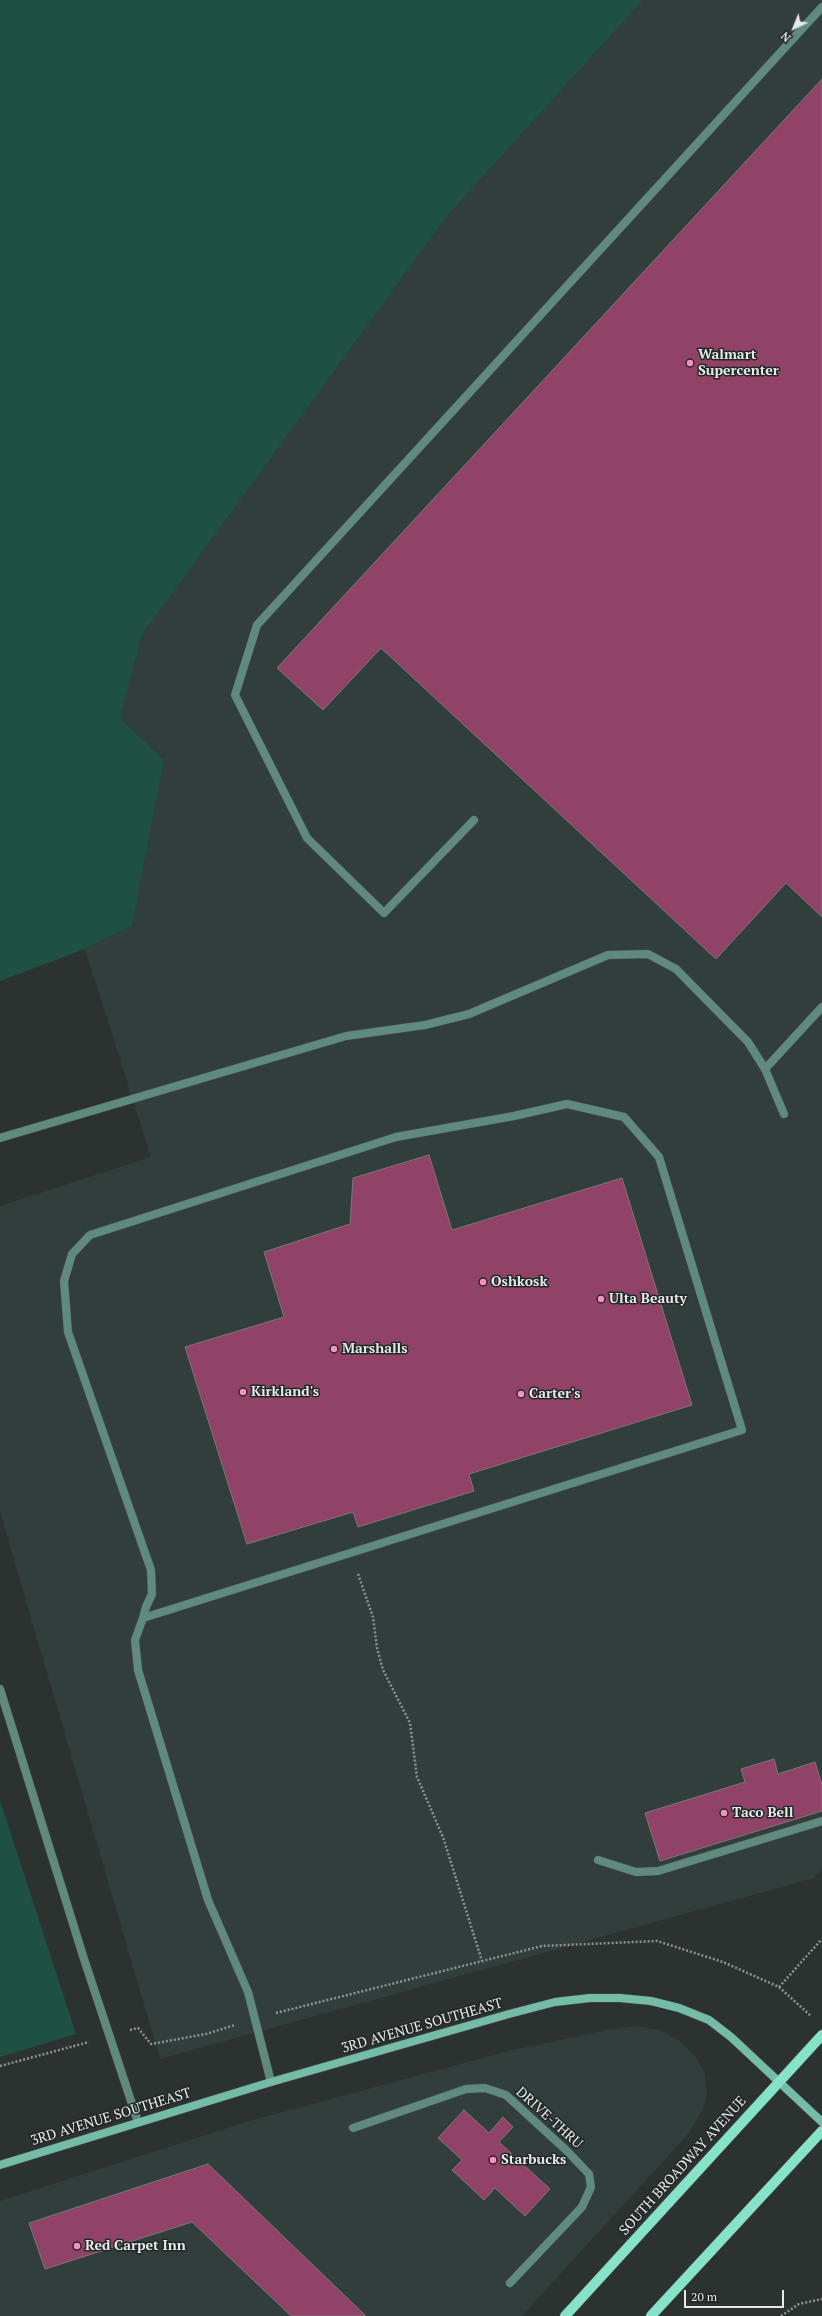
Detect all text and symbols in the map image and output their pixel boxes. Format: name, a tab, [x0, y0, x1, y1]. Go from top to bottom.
north arrow	[774, 8, 814, 48]
text: N	[778, 29, 794, 45]
place label: Walmart Supercenter	[698, 347, 779, 380]
marker: Walmart Supercenter	[685, 358, 695, 368]
place label: Oshkosk	[491, 1274, 548, 1290]
marker: Oshkosk	[478, 1277, 488, 1287]
place label: Ulta Beauty	[609, 1291, 687, 1307]
marker: Ulta Beauty	[596, 1294, 606, 1304]
place label: Marshalls	[342, 1341, 408, 1357]
marker: Marshalls	[329, 1344, 339, 1354]
place label: Kirkland's	[251, 1384, 319, 1400]
place label: Carter's	[529, 1386, 581, 1402]
marker: Kirkland's	[238, 1387, 248, 1397]
marker: Carter's	[516, 1389, 526, 1399]
place label: Taco Bell	[732, 1805, 793, 1821]
marker: Taco Bell	[719, 1808, 729, 1818]
street label: 3RD AVENUE SOUTHEAST	[340, 1995, 504, 2057]
street label: DRIVE-THRU	[512, 2084, 586, 2152]
street label: 3RD AVENUE SOUTHEAST	[29, 2085, 193, 2149]
street label: SOUTH BROADWAY AVENUE	[616, 2093, 750, 2239]
place label: Starbucks	[501, 2152, 566, 2168]
marker: Starbucks	[488, 2155, 498, 2165]
place label: Red Carpet Inn	[85, 2238, 186, 2254]
marker: Red Carpet Inn	[72, 2241, 82, 2251]
scale bar	[686, 2282, 786, 2308]
text: 20 m	[691, 2289, 717, 2304]

